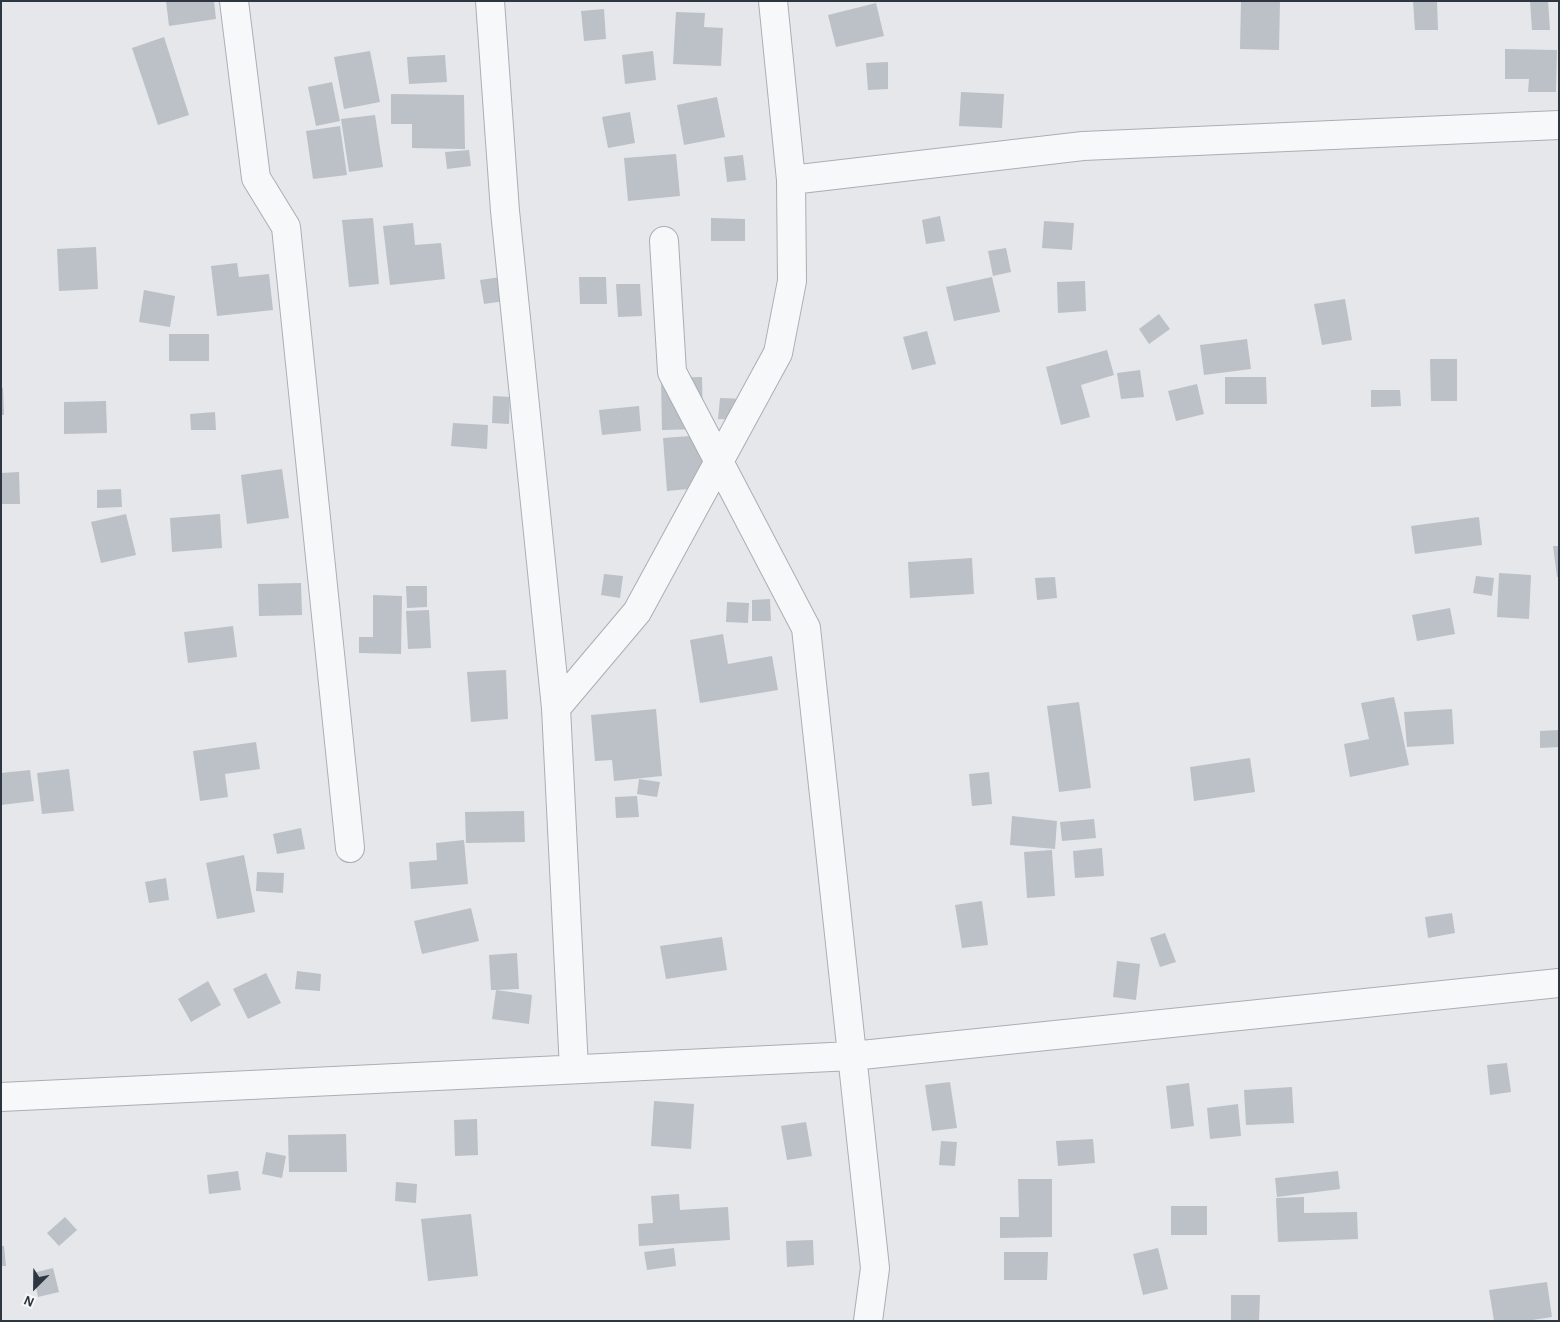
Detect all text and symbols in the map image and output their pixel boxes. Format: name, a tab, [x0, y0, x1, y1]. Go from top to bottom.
north arrow	[10, 1262, 60, 1312]
text: N	[22, 1292, 36, 1309]

